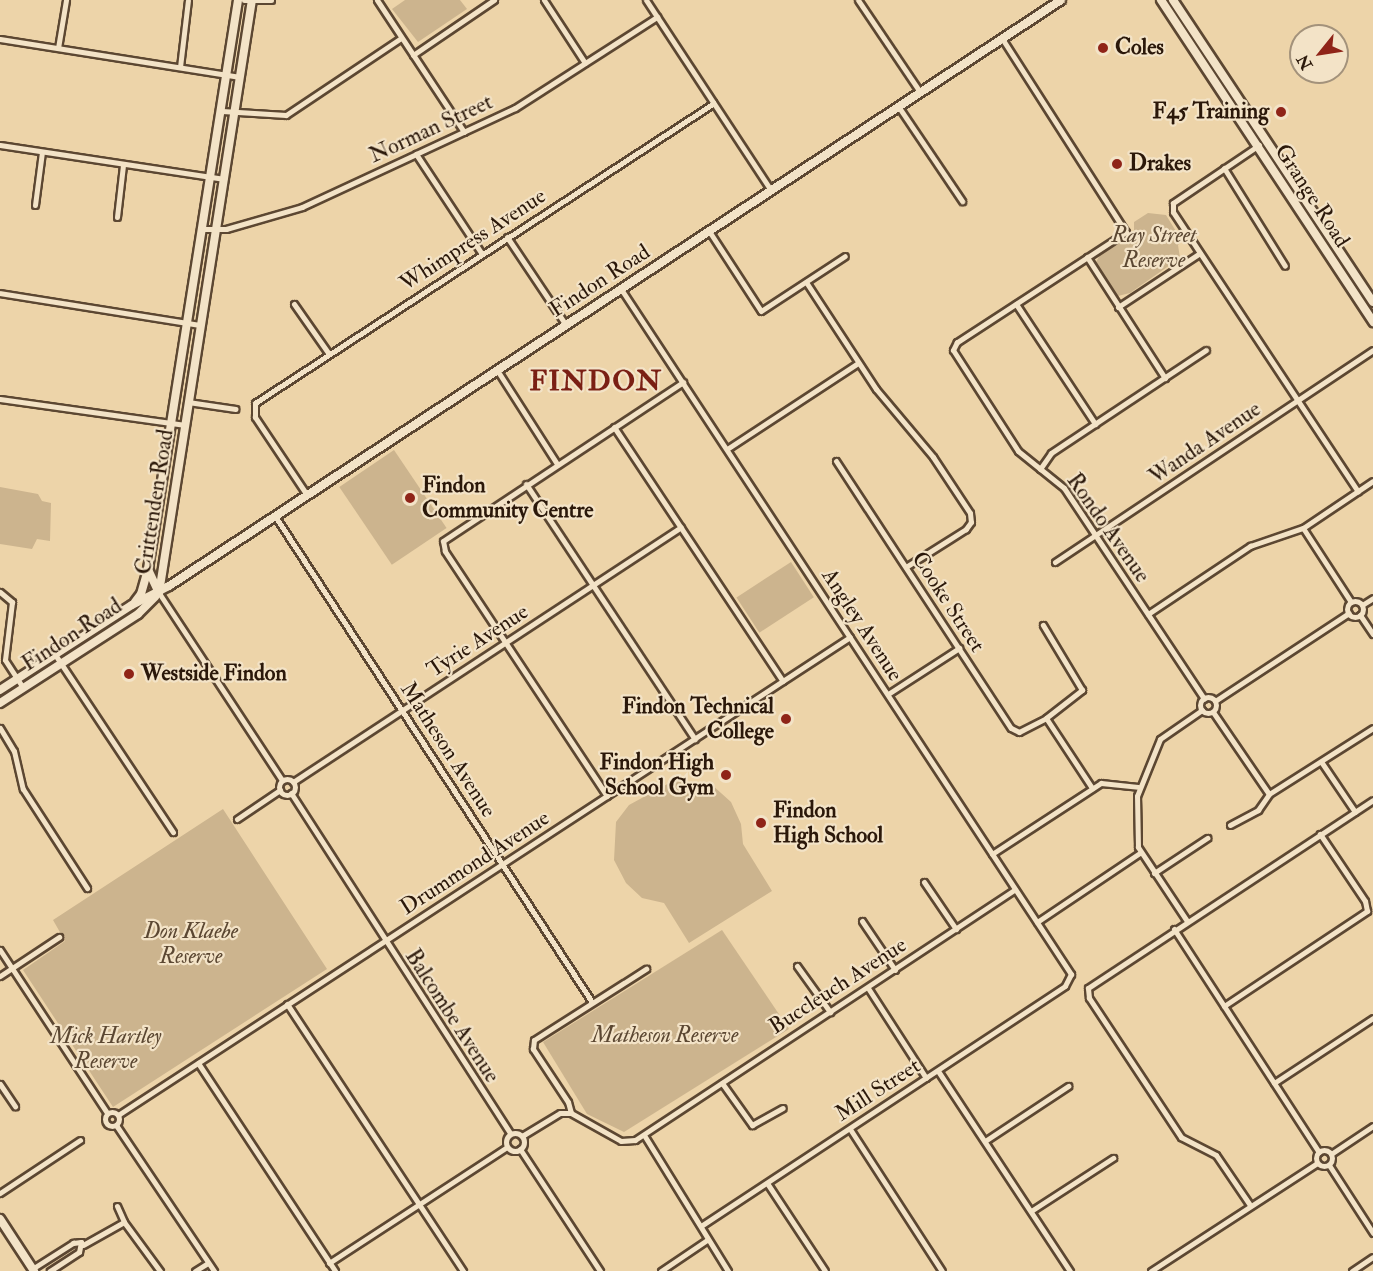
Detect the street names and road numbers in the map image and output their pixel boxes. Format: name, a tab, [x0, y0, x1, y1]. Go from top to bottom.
street label: Norman Street	[365, 89, 497, 169]
street label: Grange Road	[1269, 139, 1355, 253]
street label: Whimpress Avenue	[395, 183, 551, 297]
street label: Findon Road	[545, 239, 655, 323]
street label: Wanda Avenue	[1144, 396, 1266, 490]
street label: Crittenden Road	[131, 428, 179, 576]
street label: Rondo Avenue	[1061, 468, 1155, 588]
street label: Cooke Street	[906, 547, 990, 657]
street label: Angley Avenue	[816, 564, 908, 686]
street label: Findon Road	[17, 593, 127, 677]
street label: Tyrie Avenue	[422, 599, 534, 683]
street label: Matheson Avenue	[394, 677, 502, 823]
street label: Drummond Avenue	[395, 805, 555, 921]
street label: Buccleuch Avenue	[764, 932, 912, 1040]
street label: Balcombe Avenue	[399, 944, 505, 1088]
street label: Mill Street	[831, 1053, 925, 1127]

